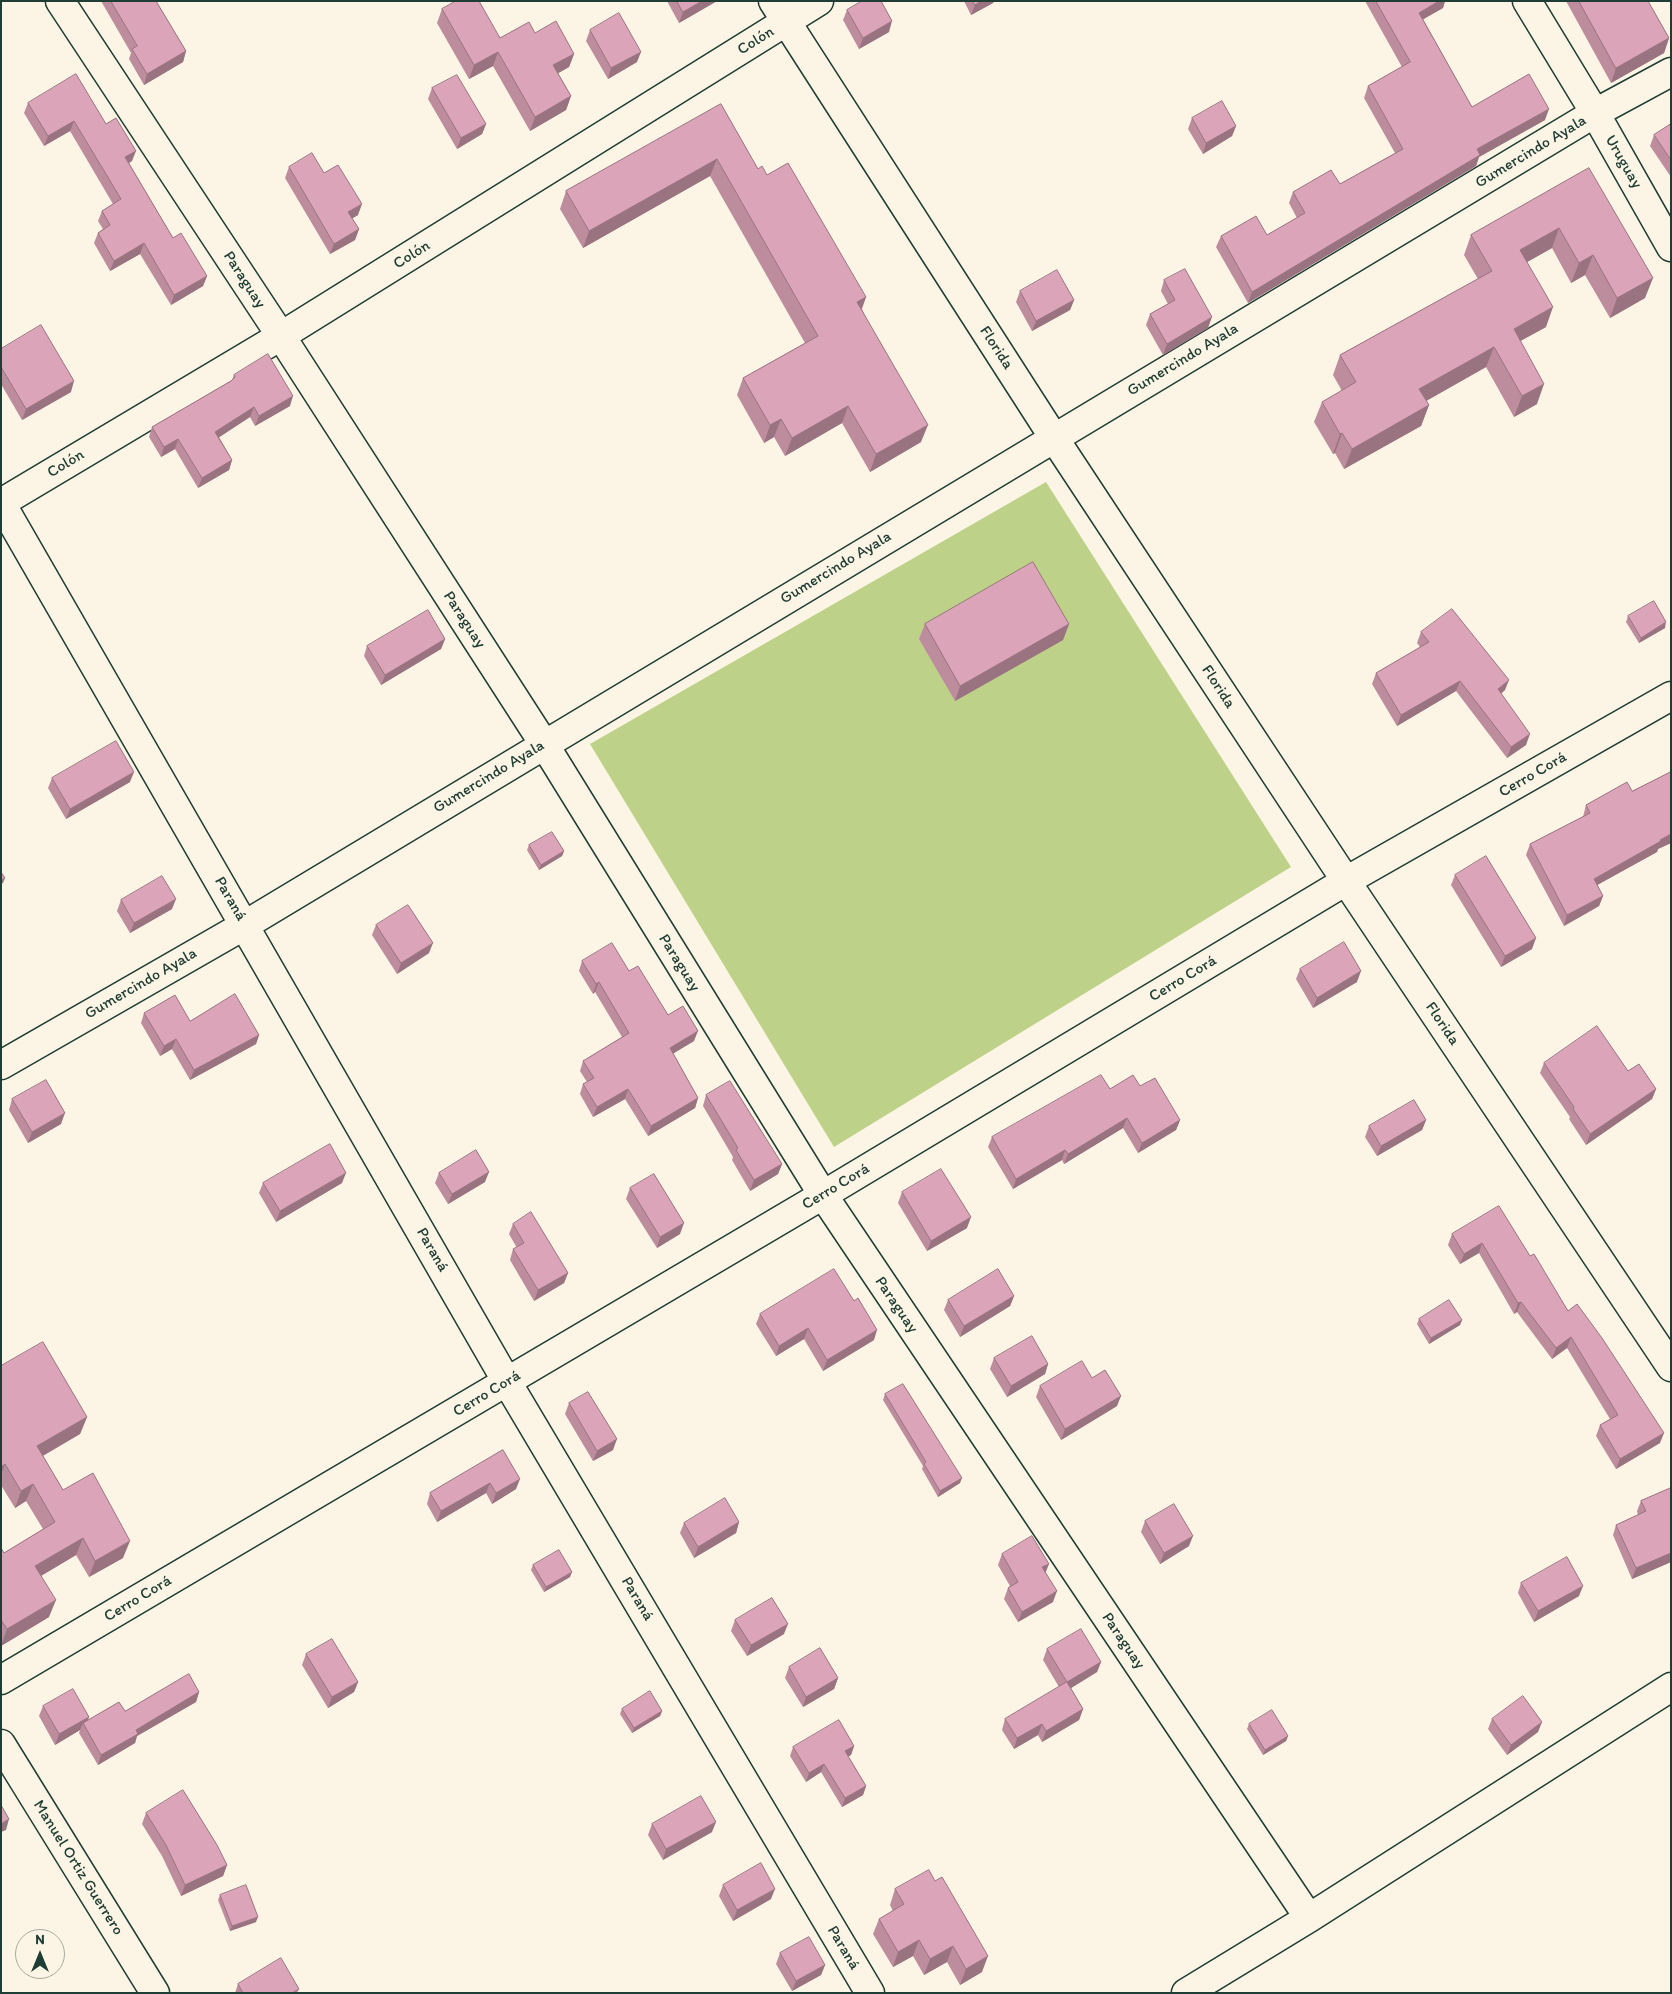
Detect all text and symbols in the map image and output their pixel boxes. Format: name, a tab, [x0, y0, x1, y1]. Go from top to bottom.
street label: Colón	[734, 22, 778, 60]
street label: Gumercindo Ayala	[1472, 111, 1590, 193]
street label: Uruguay	[1600, 132, 1646, 192]
street label: Colón	[390, 236, 434, 274]
street label: Paraguay	[218, 248, 270, 312]
street label: Gumercindo Ayala	[1124, 319, 1242, 401]
street label: Florida	[975, 323, 1017, 373]
street label: Colón	[44, 446, 88, 482]
street label: Gumercindo Ayala	[777, 527, 895, 609]
street label: Paraguay	[438, 588, 490, 652]
street label: Florida	[1197, 662, 1239, 712]
street label: Gumercindo Ayala	[430, 736, 548, 818]
street label: Cerro Corá	[1496, 748, 1570, 802]
street label: Paraná	[210, 873, 250, 925]
street label: Paraguay	[654, 931, 704, 995]
street label: Gumercindo Ayala	[82, 944, 200, 1024]
street label: Cerro Corá	[1146, 951, 1220, 1007]
street label: Florida	[1421, 999, 1463, 1049]
street label: Cerro Corá	[799, 1159, 873, 1215]
street label: Paraná	[412, 1224, 452, 1276]
street label: Paraguay	[870, 1273, 922, 1337]
street label: Cerro Corá	[450, 1366, 524, 1422]
street label: Cerro Corá	[101, 1571, 175, 1627]
street label: Paraná	[616, 1573, 658, 1625]
street label: Paraguay	[1097, 1609, 1149, 1673]
street label: Manuel Ortiz Guerrero	[29, 1797, 127, 1939]
street label: Paraná	[822, 1922, 864, 1974]
north arrow	[15, 1929, 65, 1979]
text: N	[35, 1931, 45, 1948]

